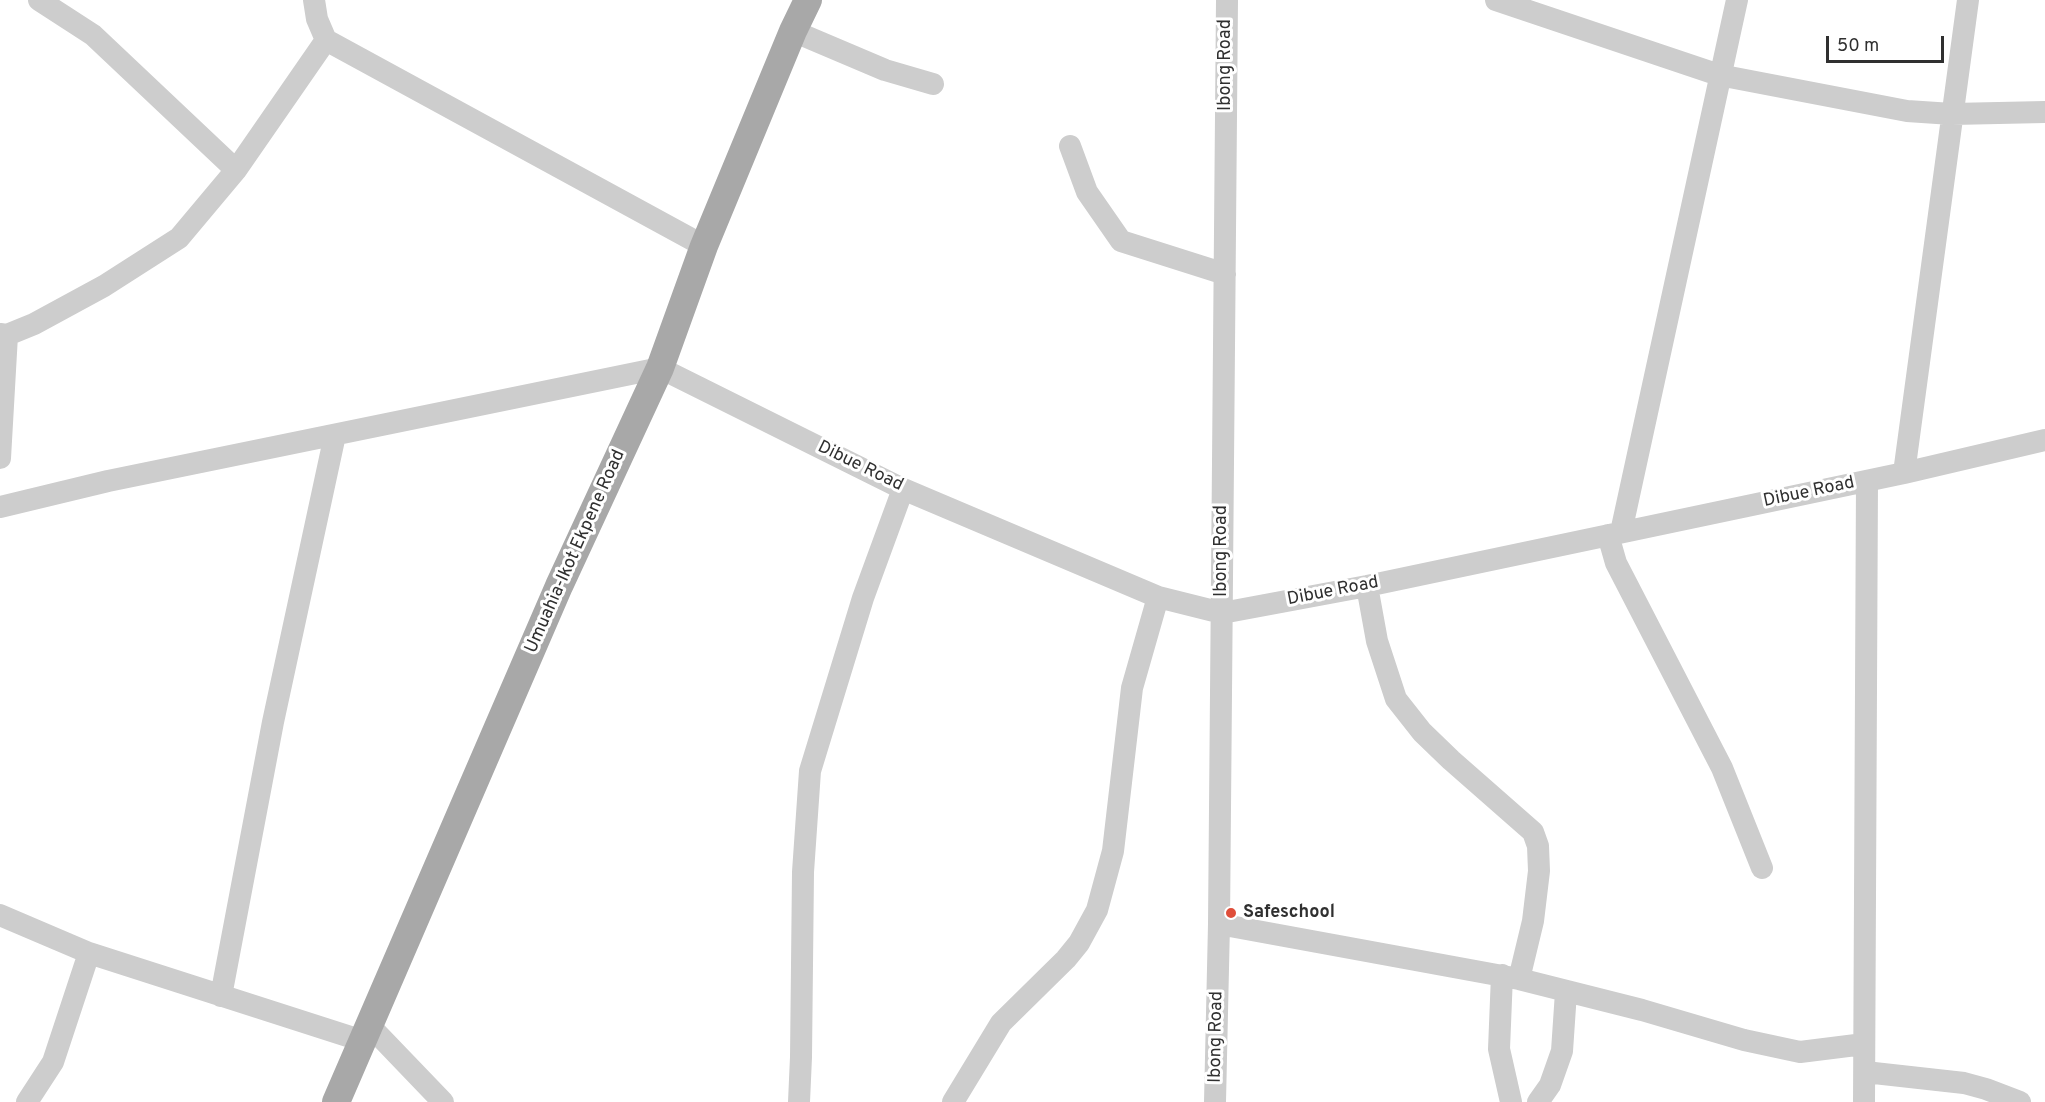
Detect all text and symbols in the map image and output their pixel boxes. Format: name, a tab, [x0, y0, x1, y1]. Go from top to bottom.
street label: Ibong Road	[1215, 19, 1237, 111]
scale bar	[1829, 24, 1948, 62]
text: 50 m	[1837, 35, 1879, 58]
street label: Dibue Road	[814, 437, 906, 497]
street label: Umuahia-Ikot Ekpene Road	[521, 447, 631, 657]
street label: Dibue Road	[1761, 473, 1857, 513]
street label: Ibong Road	[1211, 505, 1233, 597]
street label: Dibue Road	[1285, 573, 1381, 611]
place label: Safeschool	[1243, 902, 1335, 924]
marker: Safeschool	[1224, 906, 1238, 920]
street label: Ibong Road	[1205, 991, 1229, 1083]

